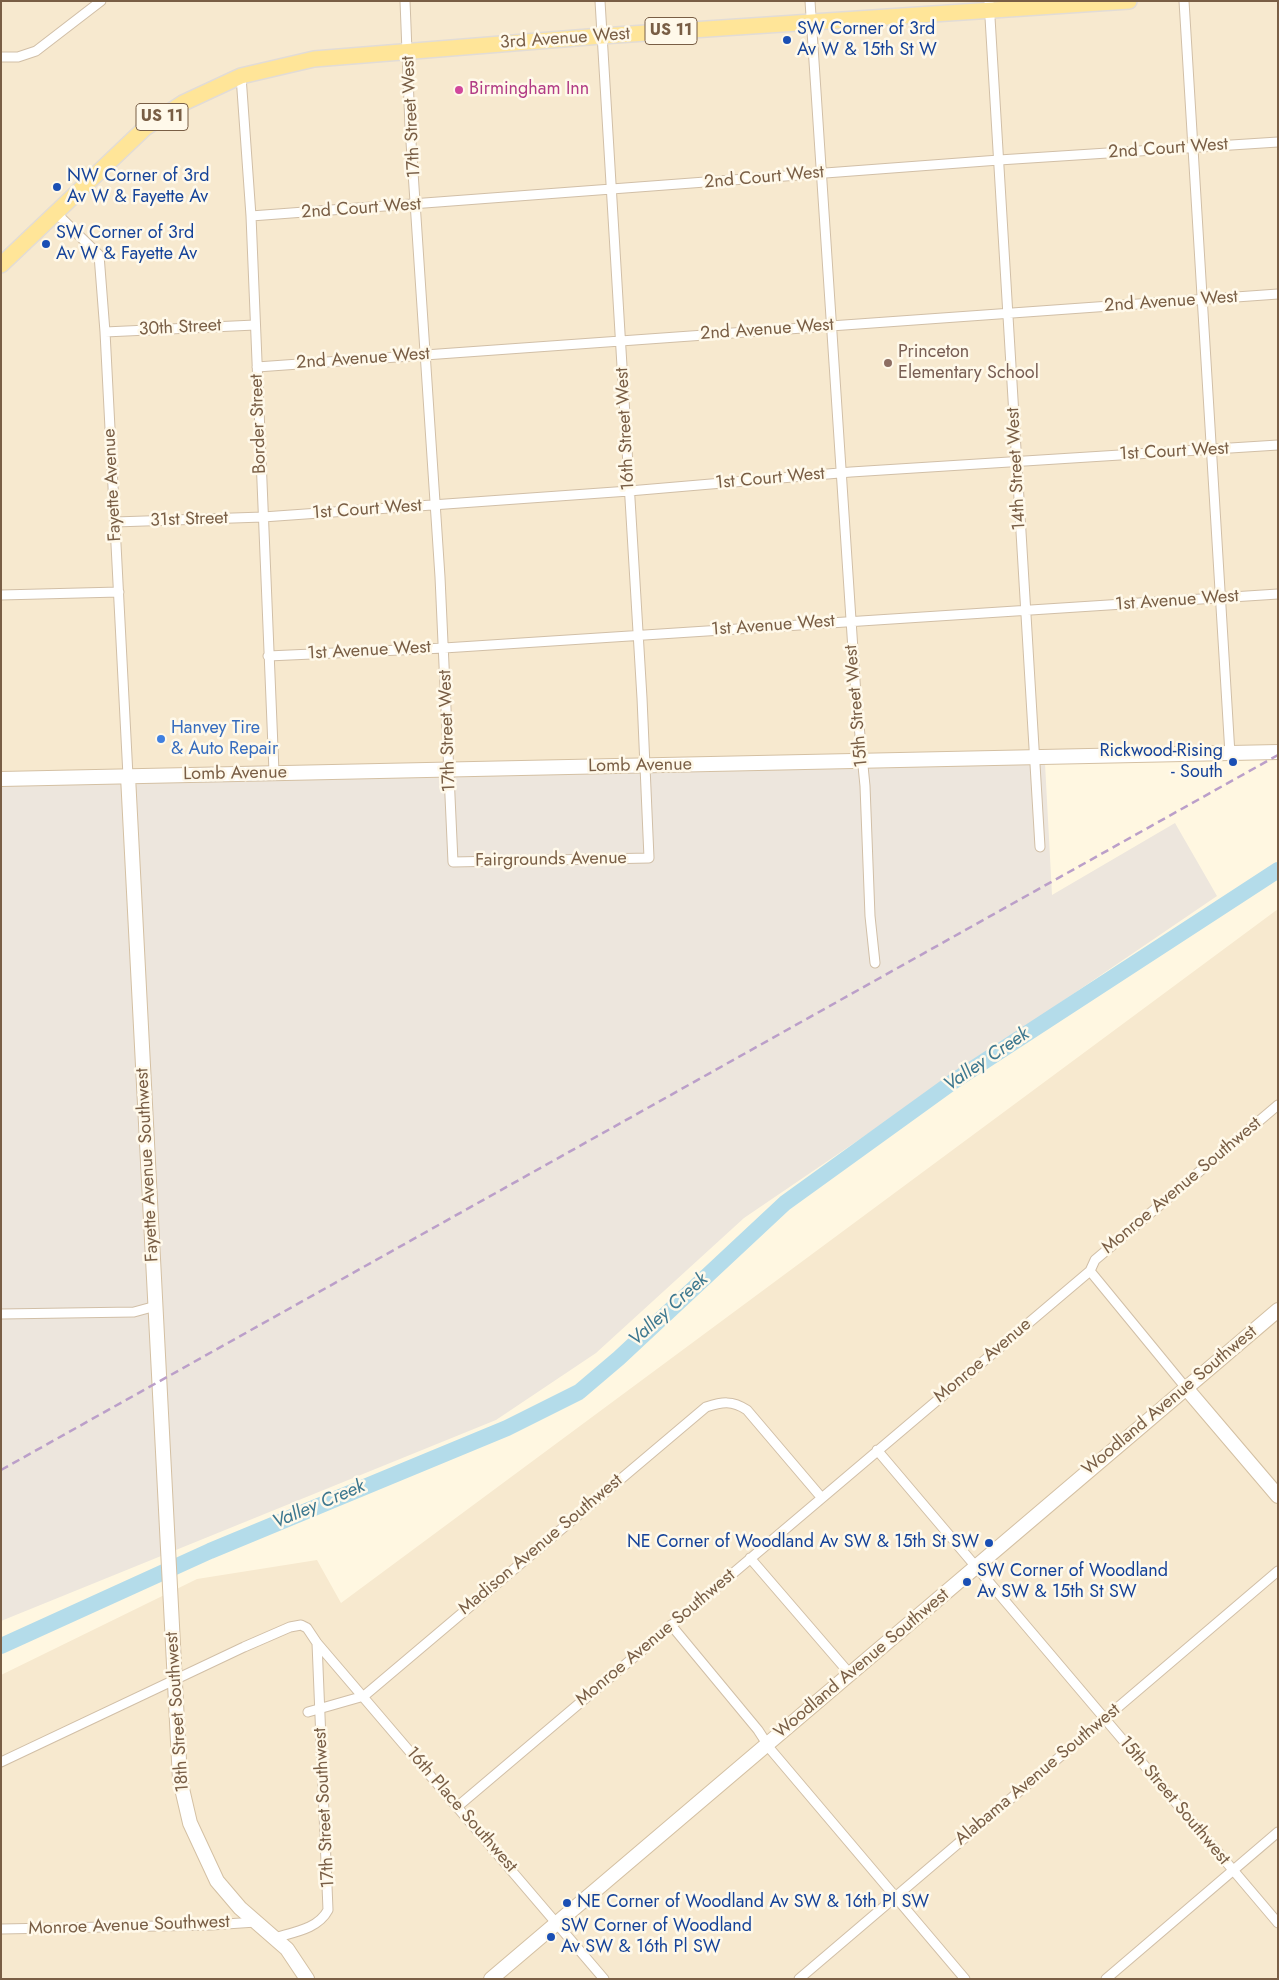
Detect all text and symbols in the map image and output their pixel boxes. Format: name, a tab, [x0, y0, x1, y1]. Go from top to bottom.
road number: US 11	[645, 18, 697, 44]
place label: SW Corner of 3rd Av W & 15th St W	[797, 19, 937, 62]
street label: 3rd Avenue West	[499, 24, 631, 54]
marker: SW Corner of 3rd Av W & 15th St W	[781, 34, 793, 46]
street label: 17th Street West	[398, 55, 426, 179]
place label: Birmingham Inn	[469, 79, 589, 101]
marker: Birmingham Inn	[453, 84, 465, 96]
road number: US 11	[136, 104, 188, 130]
street label: 2nd Court West	[1107, 134, 1229, 164]
street label: 2nd Court West	[703, 162, 825, 194]
place label: NW Corner of 3rd Av W & Fayette Av	[67, 166, 209, 208]
marker: NW Corner of 3rd Av W & Fayette Av	[51, 181, 63, 193]
street label: 2nd Court West	[300, 194, 422, 224]
place label: SW Corner of 3rd Av W & Fayette Av	[56, 223, 197, 266]
marker: SW Corner of 3rd Av W & Fayette Av	[40, 238, 52, 250]
street label: 2nd Avenue West	[1103, 287, 1239, 317]
street label: 30th Street	[138, 315, 222, 341]
street label: 2nd Avenue West	[699, 315, 835, 345]
place label: Princeton Elementary School	[898, 342, 1039, 384]
street label: 2nd Avenue West	[295, 344, 431, 374]
marker: Princeton Elementary School	[882, 357, 894, 369]
street label: 16th Street West	[612, 367, 640, 491]
street label: Border Street	[246, 374, 272, 474]
street label: 14th Street West	[1003, 407, 1031, 531]
street label: Fayette Avenue	[99, 428, 127, 542]
street label: 1st Court West	[1119, 438, 1229, 466]
street label: 1st Court West	[714, 463, 826, 495]
street label: 1st Court West	[311, 495, 423, 525]
street label: 31st Street	[150, 508, 228, 532]
street label: 1st Avenue West	[1115, 586, 1239, 616]
street label: 1st Avenue West	[711, 611, 835, 641]
street label: 1st Avenue West	[307, 637, 431, 665]
street label: 15th Street West	[841, 644, 873, 768]
street label: 17th Street West	[435, 670, 461, 792]
place label: Hanvey Tire & Auto Repair	[171, 718, 278, 761]
marker: Hanvey Tire & Auto Repair	[155, 733, 167, 745]
place label: Rickwood-Rising - South	[1099, 741, 1223, 784]
street label: Lomb Avenue	[588, 754, 692, 778]
marker: Rickwood-Rising - South	[1227, 756, 1239, 768]
street label: Lomb Avenue	[183, 762, 287, 786]
street label: Fairgrounds Avenue	[475, 848, 627, 872]
water label: Valley Creek	[940, 1023, 1034, 1097]
street label: Fayette Avenue Southwest	[132, 1067, 164, 1263]
street label: Monroe Avenue Southwest	[1098, 1113, 1266, 1259]
water label: Valley Creek	[625, 1269, 713, 1351]
street label: Monroe Avenue	[930, 1314, 1036, 1408]
street label: Woodland Avenue Southwest	[1078, 1322, 1262, 1480]
street label: Madison Avenue Southwest	[455, 1470, 627, 1620]
water label: Valley Creek	[269, 1475, 369, 1535]
place label: NE Corner of Woodland Av SW & 15th St SW	[627, 1532, 979, 1554]
marker: NE Corner of Woodland Av SW & 15th St SW	[983, 1537, 995, 1549]
place label: SW Corner of Woodland Av SW & 15th St SW	[977, 1561, 1168, 1604]
street label: Monroe Avenue Southwest	[572, 1565, 740, 1711]
marker: SW Corner of Woodland Av SW & 15th St SW	[961, 1576, 973, 1588]
street label: Woodland Avenue Southwest	[770, 1585, 954, 1743]
street label: 18th Street Southwest	[162, 1631, 194, 1793]
street label: Alabama Avenue Southwest	[951, 1700, 1125, 1850]
street label: 17th Street Southwest	[310, 1727, 340, 1889]
street label: 15th Street Southwest	[1114, 1732, 1234, 1870]
street label: 16th Place Southwest	[401, 1743, 521, 1877]
place label: NE Corner of Woodland Av SW & 16th Pl SW	[577, 1892, 929, 1914]
marker: NE Corner of Woodland Av SW & 16th Pl SW	[561, 1897, 573, 1909]
street label: Monroe Avenue Southwest	[28, 1912, 230, 1940]
place label: SW Corner of Woodland Av SW & 16th Pl SW	[561, 1916, 752, 1958]
marker: SW Corner of Woodland Av SW & 16th Pl SW	[545, 1931, 557, 1943]

